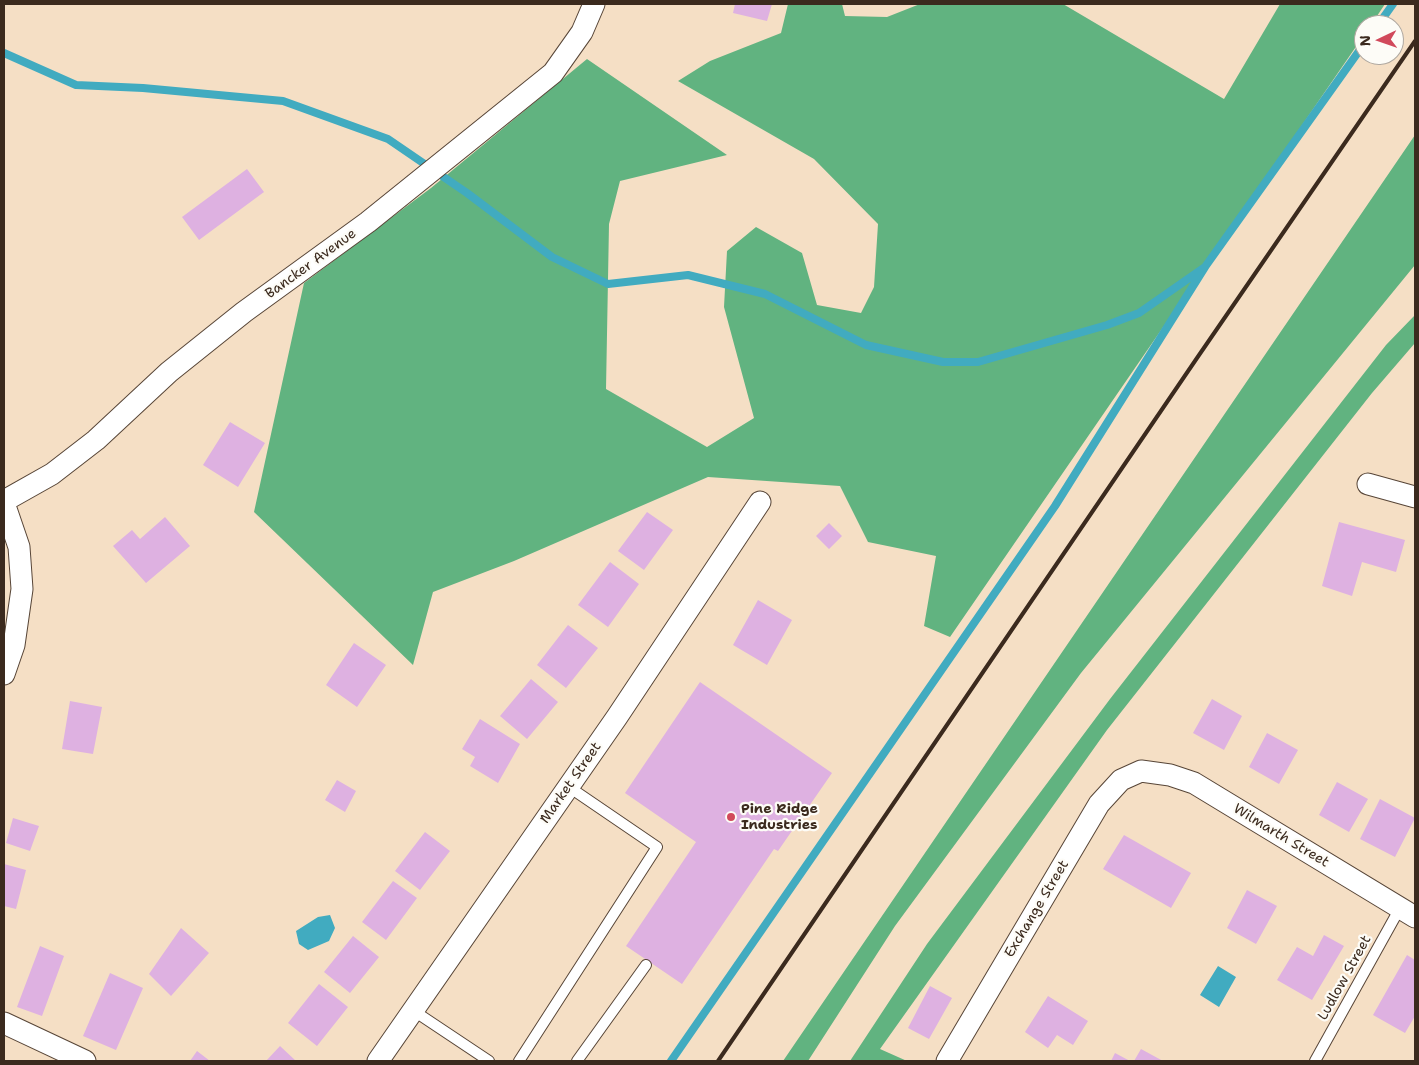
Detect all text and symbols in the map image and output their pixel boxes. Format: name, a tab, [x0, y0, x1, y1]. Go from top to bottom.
north arrow	[1354, 15, 1404, 65]
text: N	[1356, 35, 1374, 47]
street label: Bancker Avenue	[262, 225, 360, 303]
street label: Market Street	[537, 739, 605, 827]
place label: Pine Ridge Industries	[741, 801, 818, 834]
street label: Wilmarth Street	[1230, 801, 1332, 871]
marker: Pine Ridge Industries	[725, 811, 737, 823]
street label: Exchange Street	[1001, 857, 1073, 961]
street label: Ludlow Street	[1315, 933, 1375, 1023]

